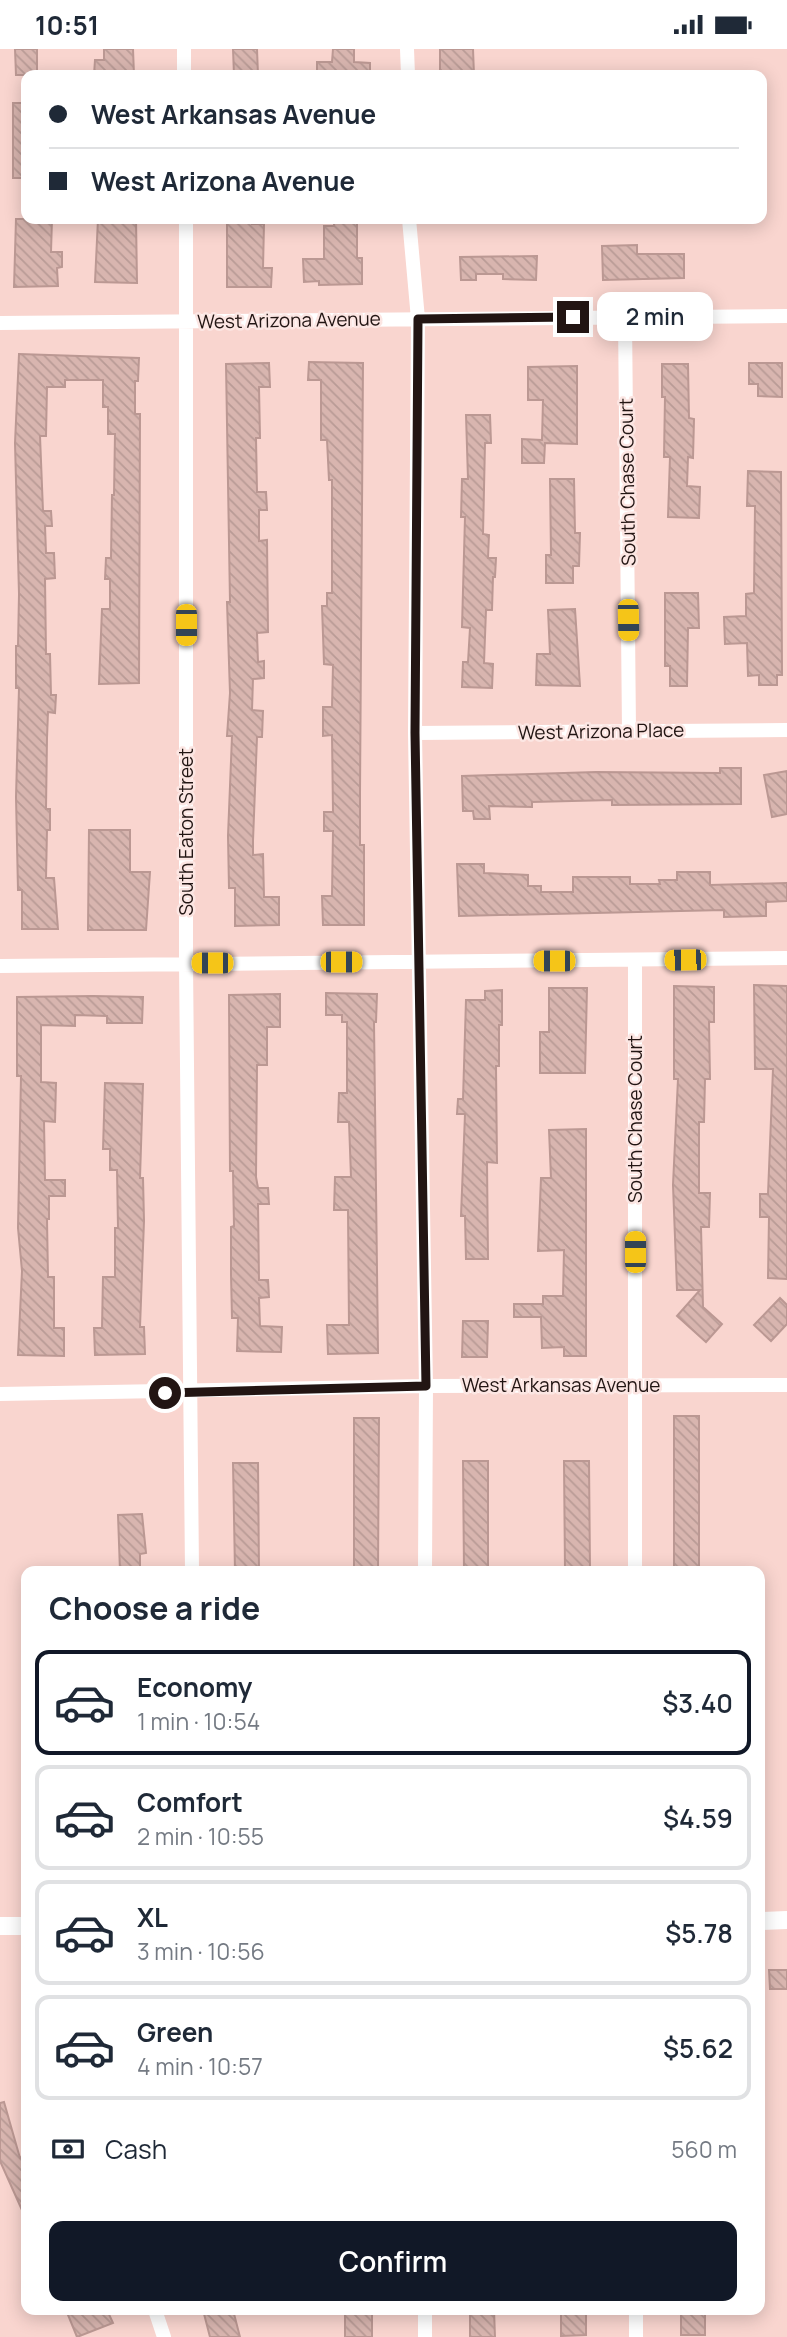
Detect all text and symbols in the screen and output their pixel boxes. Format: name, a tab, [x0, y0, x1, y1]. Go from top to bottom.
text: 10:51	[35, 7, 99, 43]
text: West Arkansas Avenue	[91, 96, 376, 132]
text: West Arizona Avenue	[91, 163, 355, 199]
callout: 2 min	[598, 293, 713, 341]
text: 2 min	[626, 300, 684, 332]
route end	[557, 301, 589, 333]
street label: West Arizona Avenue	[197, 305, 381, 335]
street label: South Chase Court	[613, 398, 641, 566]
car	[618, 599, 639, 641]
car	[176, 604, 197, 646]
street label: West Arizona Place	[518, 717, 684, 745]
street label: South Eaton Street	[173, 748, 199, 916]
car	[664, 949, 707, 971]
car	[534, 951, 576, 972]
car	[321, 952, 363, 973]
car	[192, 953, 234, 974]
street label: South Chase Court	[622, 1035, 648, 1203]
car	[625, 1231, 646, 1273]
street label: West Arkansas Avenue	[462, 1372, 660, 1398]
route start	[149, 1377, 181, 1409]
text: Choose a ride	[49, 1586, 260, 1630]
text: Economy	[137, 1669, 252, 1705]
icon: car	[53, 1671, 116, 1734]
text: $3.40	[662, 1685, 733, 1721]
text: 1 min · 10:54	[137, 1705, 260, 1737]
text: Comfort	[137, 1784, 243, 1820]
icon: car	[53, 1786, 116, 1849]
text: $4.59	[663, 1800, 733, 1836]
text: 2 min · 10:55	[137, 1820, 264, 1852]
text: XL	[137, 1899, 168, 1935]
icon: car	[53, 1901, 116, 1964]
text: $5.78	[665, 1915, 733, 1951]
text: 3 min · 10:56	[137, 1935, 265, 1967]
text: Green	[137, 2014, 213, 2050]
icon: car	[53, 2016, 116, 2079]
text: $5.62	[663, 2030, 733, 2066]
text: 4 min · 10:57	[137, 2050, 263, 2082]
icon: cash	[49, 2130, 87, 2168]
text: Cash	[105, 2131, 167, 2167]
text: 560 m	[671, 2133, 737, 2165]
button: Confirm	[49, 2221, 737, 2301]

